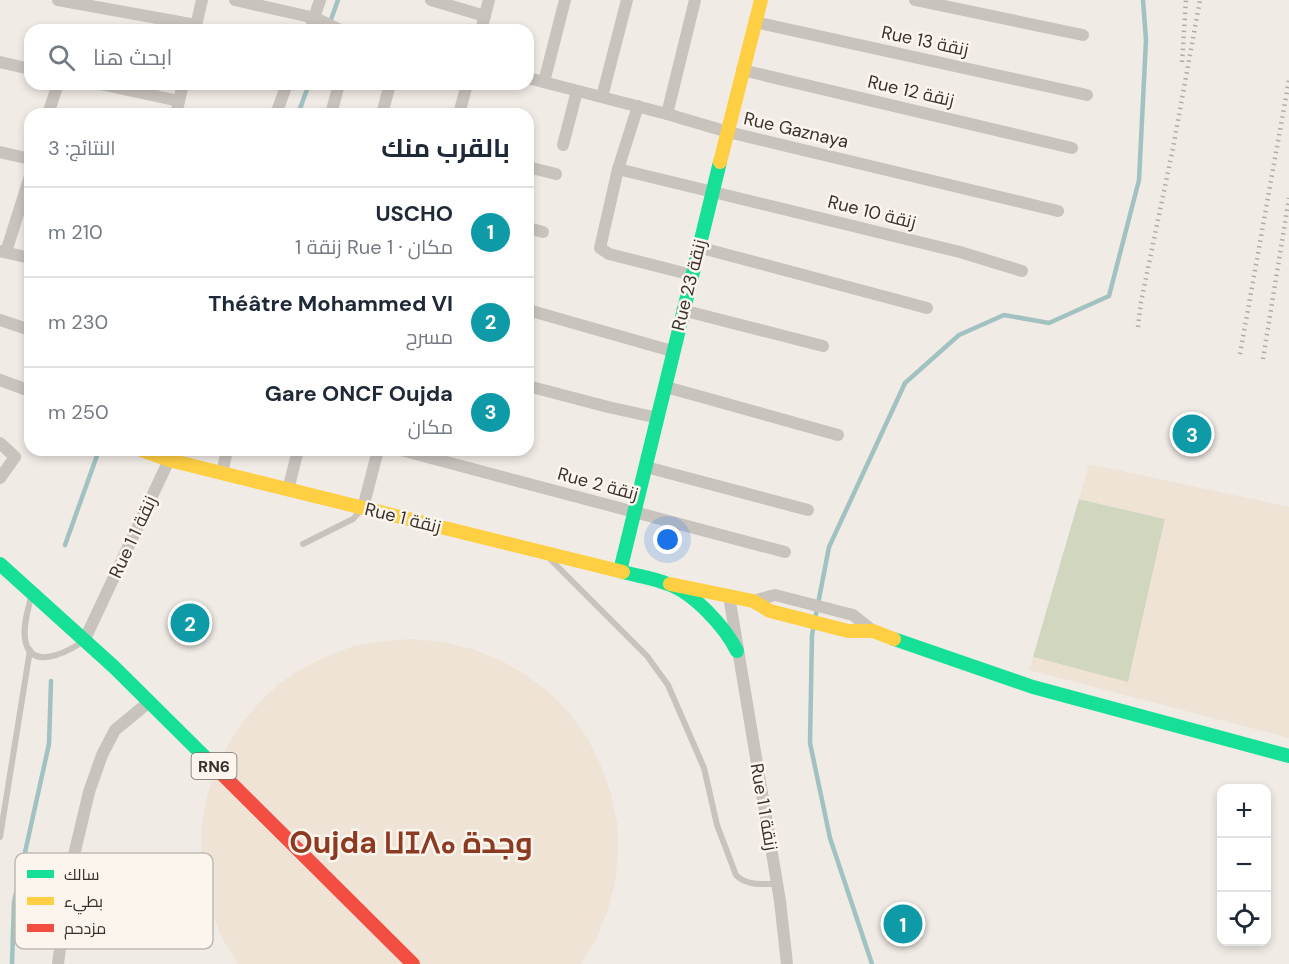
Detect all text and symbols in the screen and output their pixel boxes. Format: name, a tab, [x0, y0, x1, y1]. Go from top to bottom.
street label: Rue 13 زنقة	[879, 20, 971, 62]
search box	[24, 24, 534, 90]
icon: search	[45, 41, 78, 74]
text: ابحث هنا	[93, 43, 172, 72]
street label: Rue 12 زنقة	[865, 69, 957, 113]
street label: Rue Gaznaya	[741, 106, 851, 154]
text: بالقرب منك	[381, 131, 510, 165]
text: النتائج: 3	[48, 135, 116, 161]
street label: Rue 10 زنقة	[825, 189, 919, 235]
text: USCHO	[375, 199, 453, 228]
text: 210 m	[48, 219, 103, 245]
text: 1	[487, 219, 494, 245]
text: مكان · Rue 1 زنقة 1	[295, 234, 453, 260]
street label: Rue 23 زنقة	[666, 237, 712, 333]
text: Théâtre Mohammed VI	[208, 289, 453, 318]
text: 230 m	[48, 309, 108, 335]
text: 2	[485, 309, 496, 335]
text: مسرح	[406, 324, 453, 350]
text: Gare ONCF Oujda	[265, 379, 453, 408]
text: 250 m	[48, 399, 109, 425]
text: 3	[484, 399, 497, 425]
pin: 3	[1172, 412, 1212, 456]
text: مكان	[408, 414, 453, 440]
street label: Rue 2 زنقة	[555, 462, 641, 506]
street label: Rue 1 زنقة 1	[103, 492, 163, 582]
street label: Rue زنقة 1	[362, 497, 444, 539]
your location	[653, 525, 682, 554]
pin: 2	[170, 600, 210, 646]
road number: RN6	[192, 753, 236, 779]
street label: Rue 1 زنقة 1	[745, 761, 783, 853]
map controls	[1217, 784, 1271, 946]
button: +	[1217, 784, 1271, 838]
district label: Oujda ⵡⵊⴷⴰ وجدة	[289, 823, 533, 862]
button: −	[1217, 838, 1271, 892]
legend	[15, 853, 213, 949]
text: سالك	[64, 864, 99, 885]
text: بطيء	[64, 891, 103, 915]
button: locate	[1217, 892, 1271, 946]
pin: 1	[884, 902, 922, 946]
text: مزدحم	[64, 918, 106, 940]

